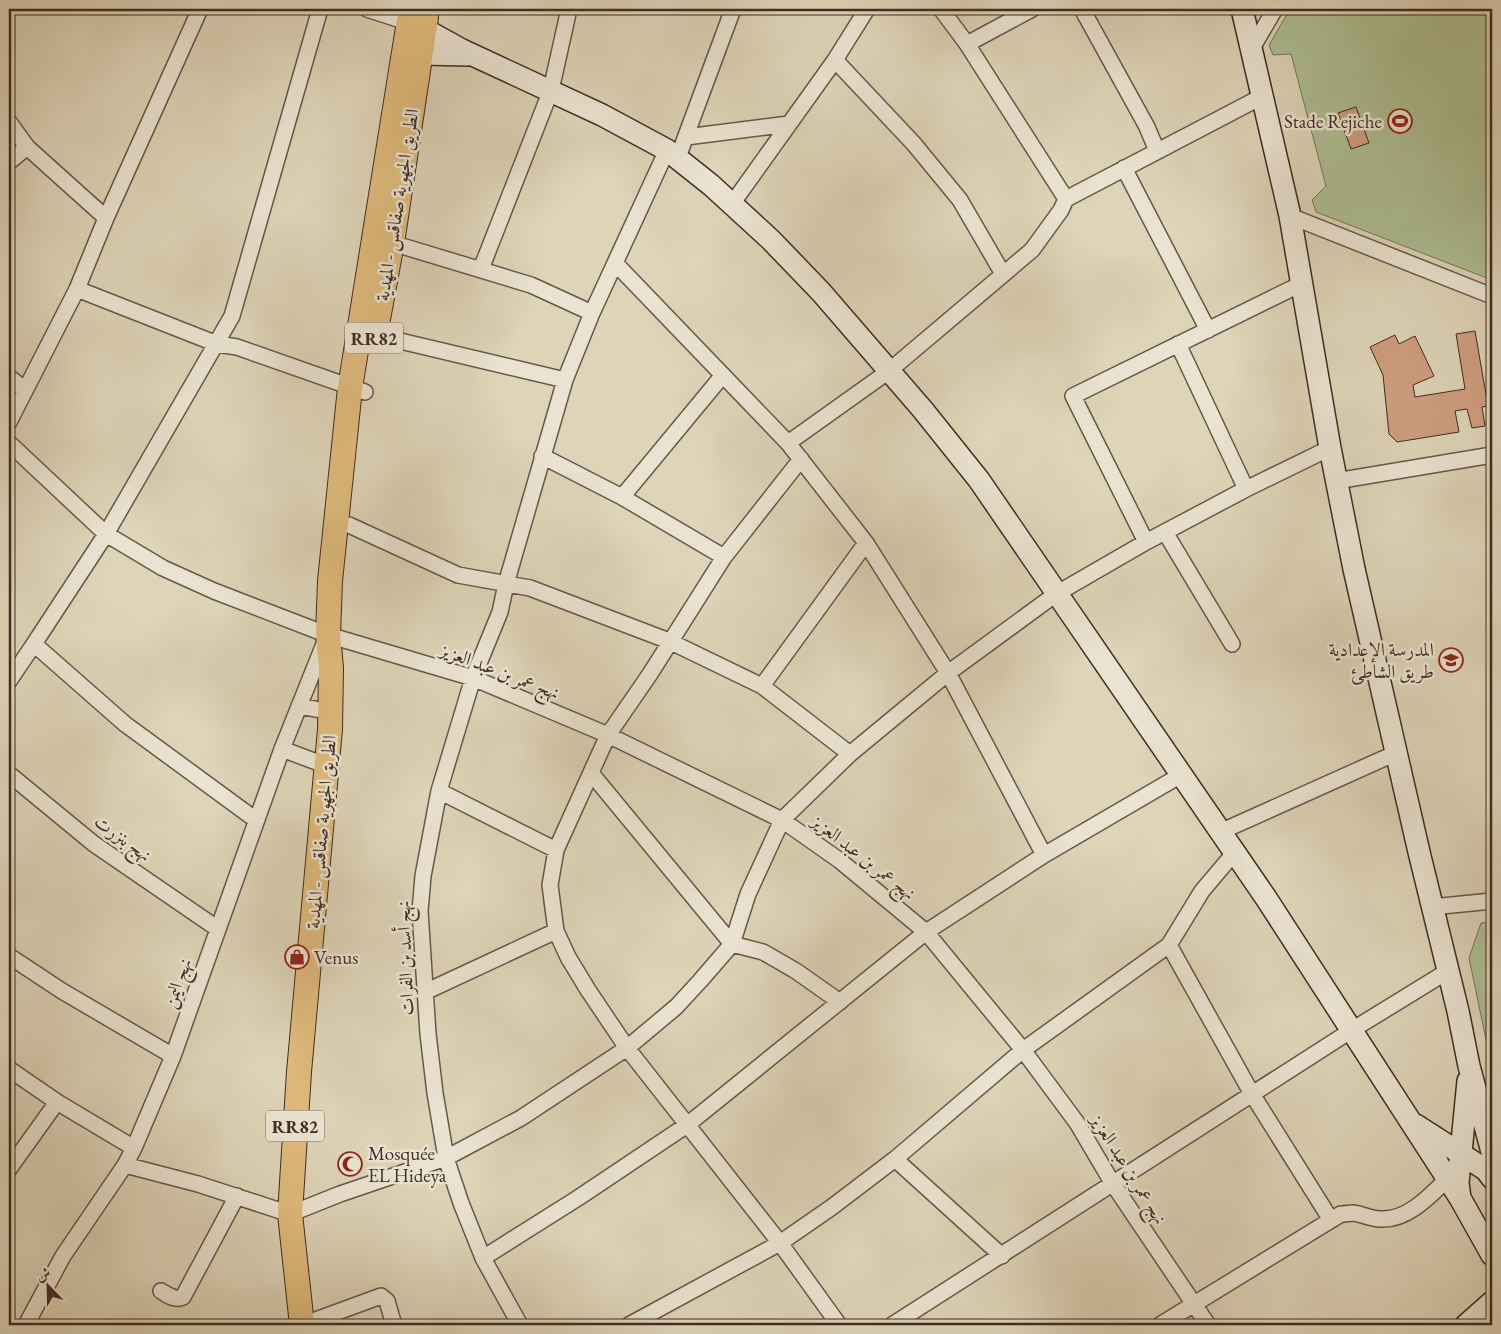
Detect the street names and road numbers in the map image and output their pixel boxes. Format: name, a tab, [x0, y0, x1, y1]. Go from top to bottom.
street label: الطريق الجهوية صفاقس - المهدية	[369, 107, 425, 303]
road number: RR82	[345, 322, 403, 353]
street label: نهج عمر بن عبد العزيز	[433, 636, 563, 710]
street label: الطريق الجهوية صفاقس - المهدية	[300, 734, 342, 930]
street label: نهج عمر بن عبد العزيز	[802, 807, 921, 909]
street label: نهج بنزرت	[86, 809, 157, 871]
street label: نهج أسد بن الفرات	[391, 900, 424, 1016]
street label: نهج اليمن	[156, 955, 202, 1013]
street label: نهج عمر بن عبد العزيز	[1080, 1107, 1173, 1232]
road number: RR82	[266, 1110, 324, 1142]

